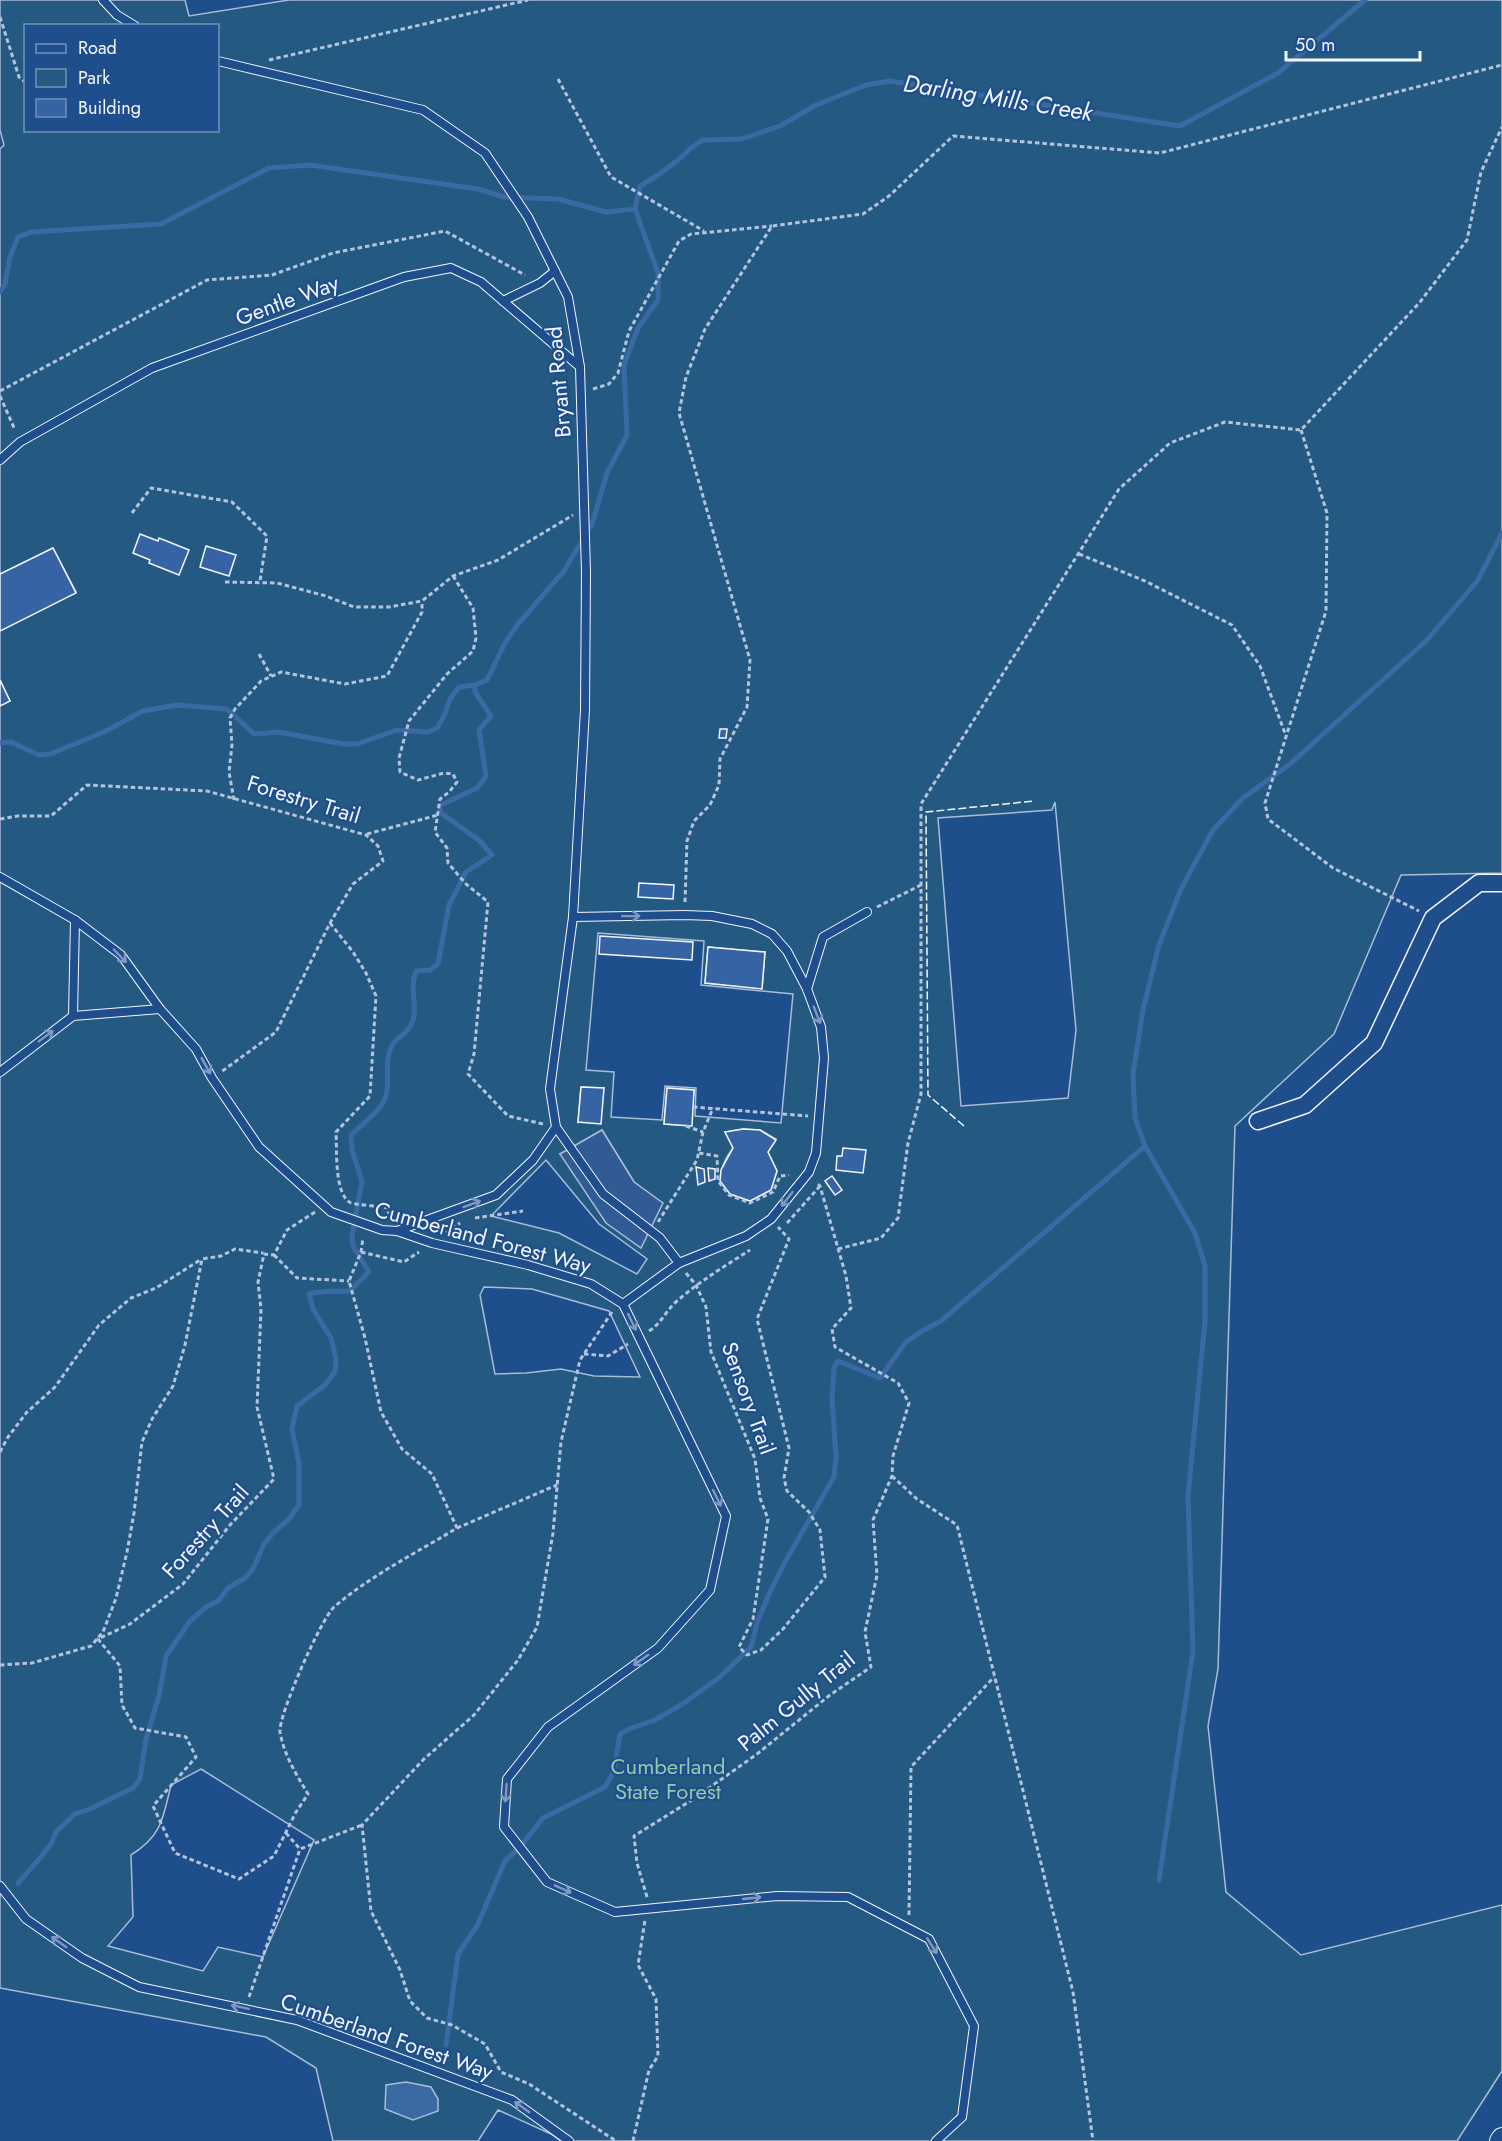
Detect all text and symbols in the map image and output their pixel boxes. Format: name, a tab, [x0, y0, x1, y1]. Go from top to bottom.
legend	[24, 24, 219, 132]
scale bar	[1286, 24, 1420, 62]
text: 50 m	[1295, 32, 1335, 58]
text: Road	[78, 35, 117, 61]
text: Park	[78, 65, 110, 91]
water label: Darling Mills Creek	[901, 65, 1097, 130]
text: Building	[78, 95, 141, 121]
street label: Gentle Way	[231, 266, 343, 333]
street label: Bryant Road	[537, 325, 579, 439]
street label: Forestry Trail	[243, 767, 365, 831]
one-way arrow	[621, 910, 641, 922]
one-way arrow	[113, 949, 127, 964]
one-way arrow	[812, 1005, 823, 1023]
one-way arrow	[37, 1030, 53, 1042]
one-way arrow	[201, 1057, 212, 1075]
one-way arrow	[780, 1191, 793, 1207]
street label: Cumberland Forest Way	[371, 1193, 595, 1281]
one-way arrow	[462, 1198, 481, 1209]
one-way arrow	[627, 1313, 639, 1331]
street label: Sensory Trail	[714, 1337, 784, 1459]
street label: Forestry Trail	[154, 1477, 256, 1585]
one-way arrow	[711, 1488, 723, 1506]
street label: Palm Gully Trail	[730, 1644, 862, 1758]
one-way arrow	[633, 1654, 650, 1666]
park label: Cumberland State Forest	[611, 1750, 725, 1807]
one-way arrow	[500, 1783, 511, 1803]
one-way arrow	[553, 1884, 571, 1895]
one-way arrow	[742, 1892, 762, 1903]
one-way arrow	[51, 1936, 67, 1948]
one-way arrow	[925, 1938, 938, 1955]
street label: Cumberland Forest Way	[276, 1985, 498, 2088]
one-way arrow	[231, 2001, 250, 2013]
one-way arrow	[514, 2101, 530, 2113]

